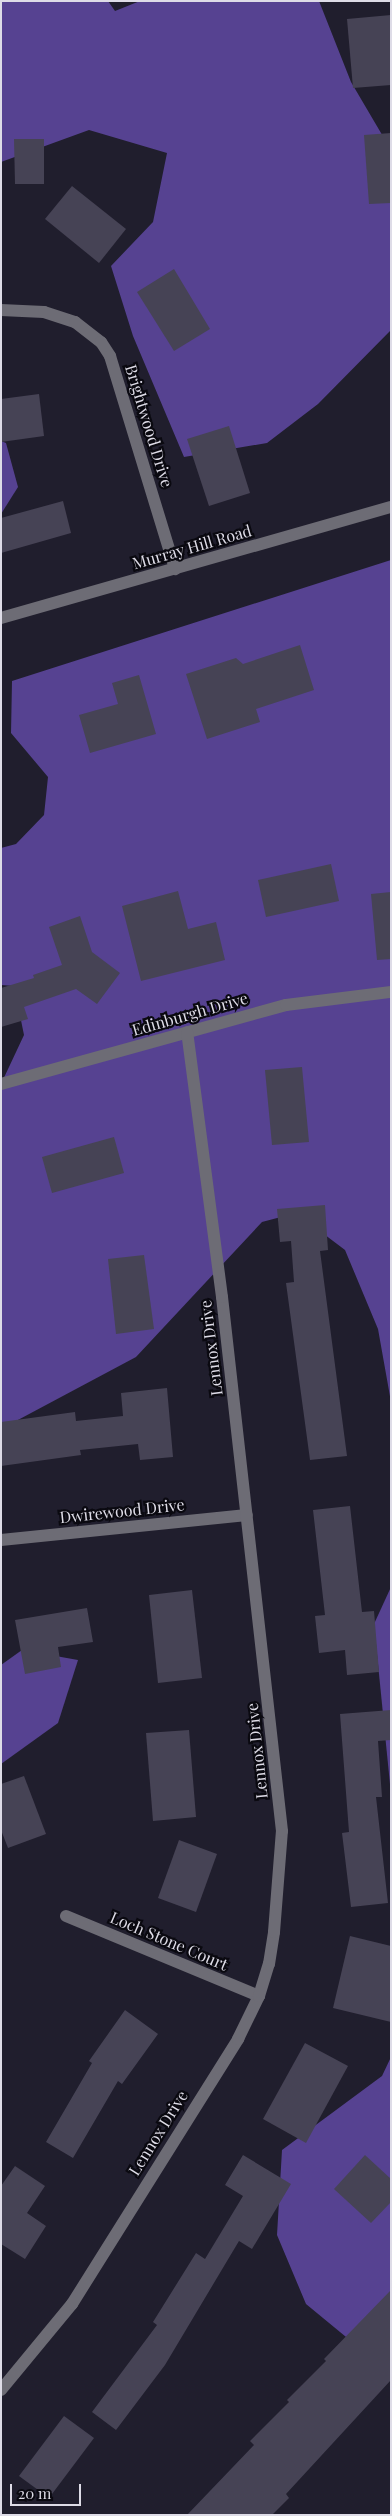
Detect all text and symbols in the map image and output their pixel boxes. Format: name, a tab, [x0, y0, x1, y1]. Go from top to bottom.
street label: Brightwood Drive	[121, 362, 177, 490]
street label: Murray Hill Road	[130, 521, 254, 573]
street label: Edinburgh Drive	[130, 988, 250, 1040]
street label: Lennox Drive	[196, 1299, 226, 1397]
street label: Dwirewood Drive	[59, 1495, 185, 1527]
street label: Lennox Drive	[242, 1702, 272, 1800]
street label: Loch Stone Court	[107, 1908, 231, 1974]
street label: Lennox Drive	[124, 2087, 192, 2179]
scale bar	[12, 2474, 84, 2506]
text: 20 m	[18, 2483, 51, 2503]

